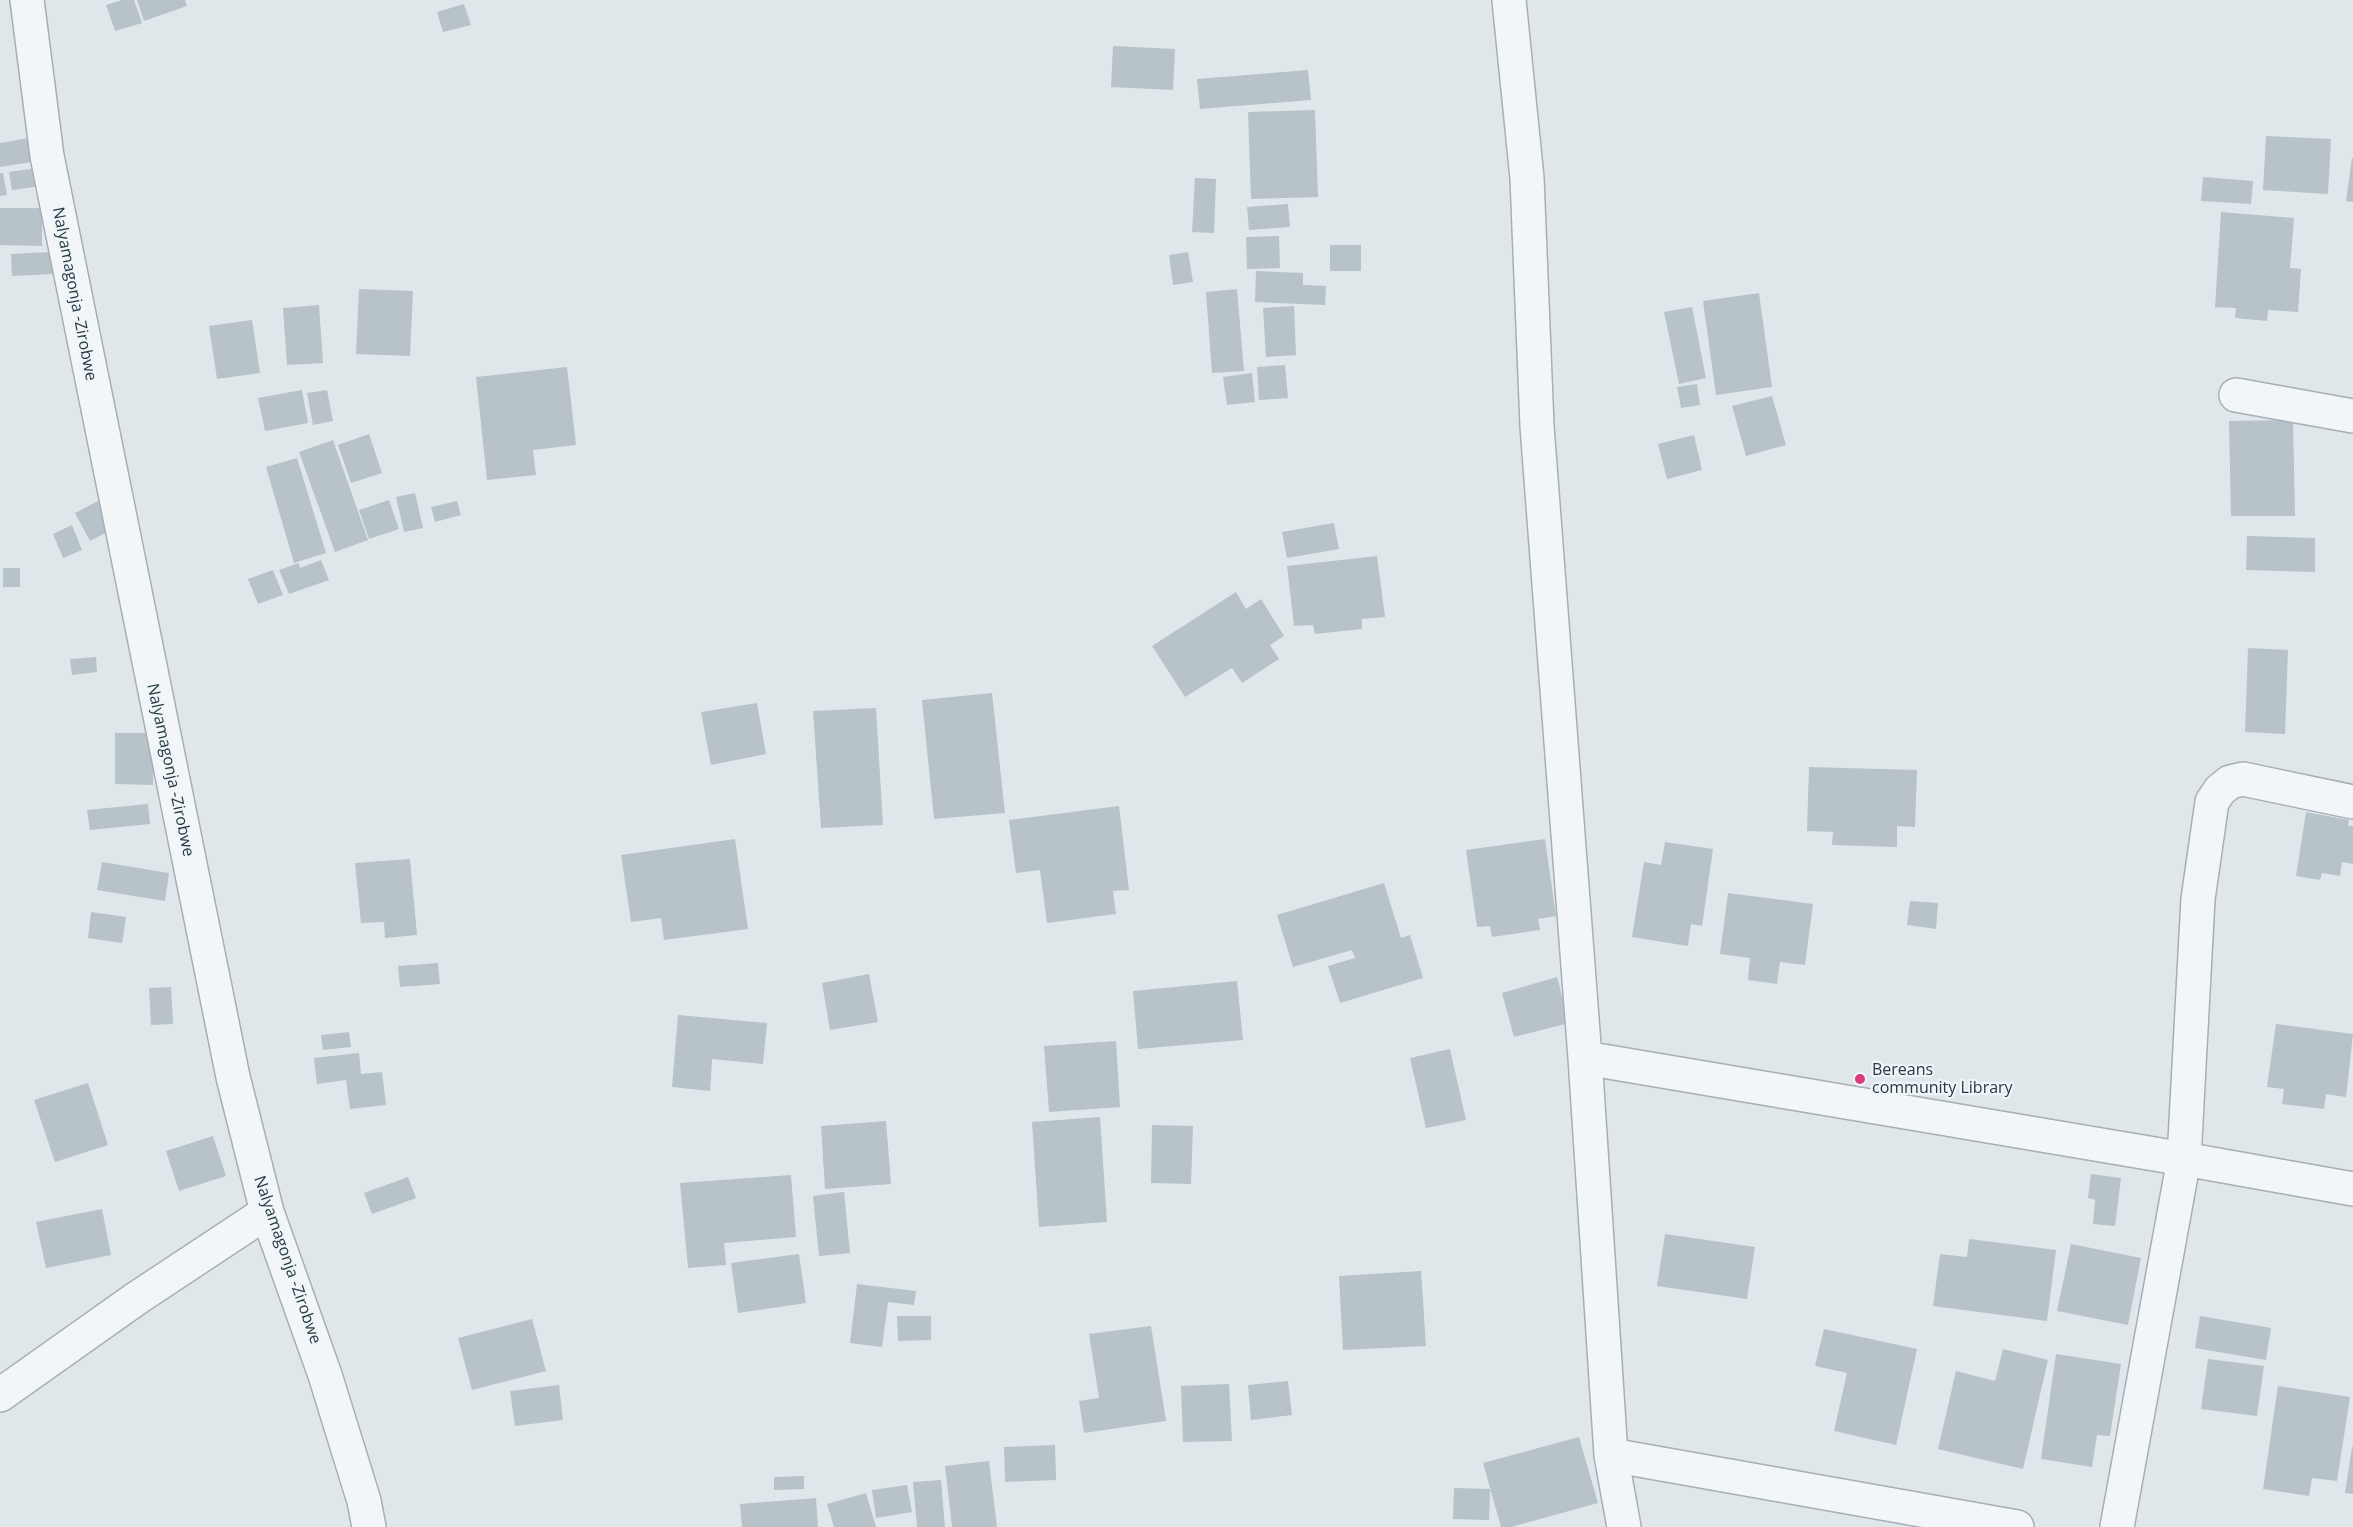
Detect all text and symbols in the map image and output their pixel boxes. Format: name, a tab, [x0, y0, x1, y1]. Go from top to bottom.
street label: Nalyamagonja -Zirobwe	[48, 206, 100, 382]
street label: Nalyamagonja -Zirobwe	[142, 682, 198, 858]
place label: Bereans community Library	[1872, 1060, 2013, 1098]
marker: Bereans community Library	[1853, 1072, 1867, 1086]
street label: Nalyamagonja -Zirobwe	[249, 1173, 325, 1347]

